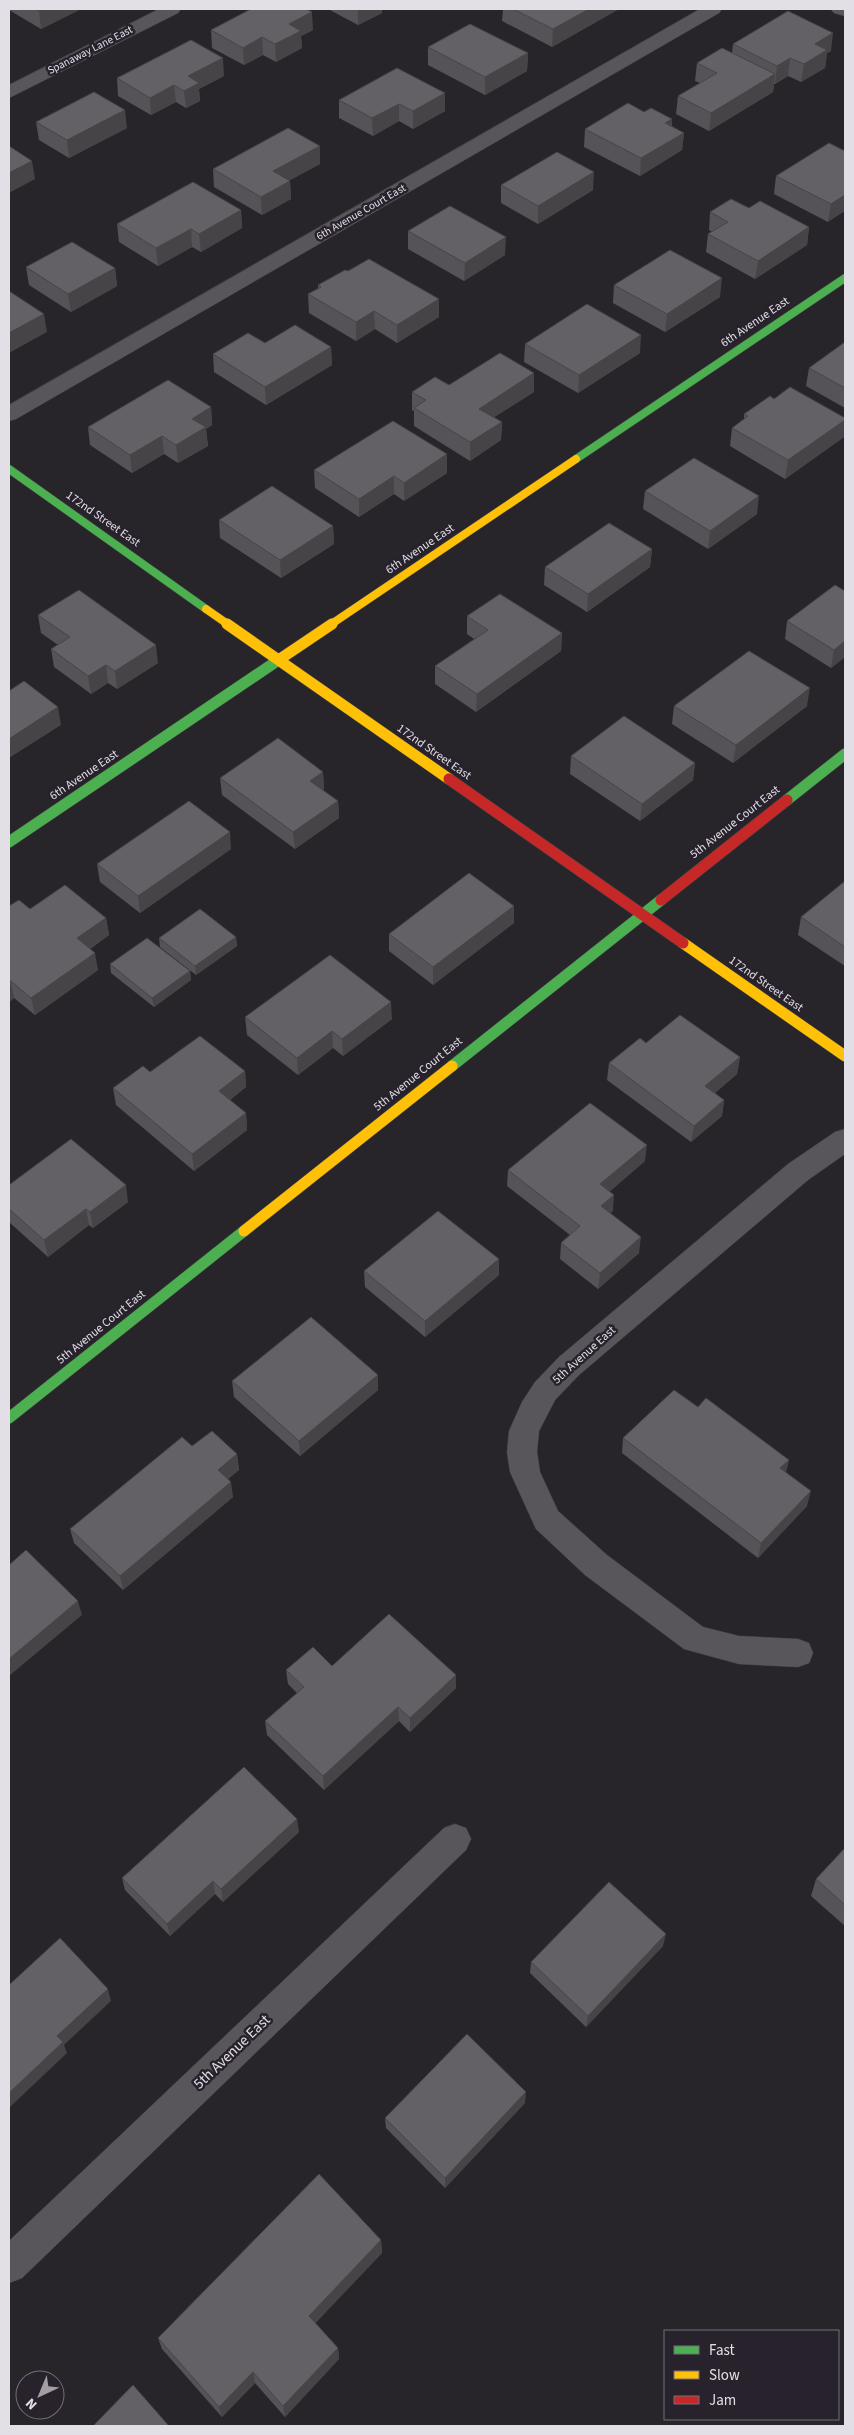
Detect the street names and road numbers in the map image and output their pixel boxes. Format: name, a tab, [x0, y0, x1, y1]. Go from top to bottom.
street label: Spanaway Lane East	[45, 22, 135, 78]
street label: 6th Avenue Court East	[314, 180, 409, 244]
street label: 6th Avenue East	[717, 293, 793, 351]
street label: 172nd Street East	[62, 487, 144, 551]
street label: 6th Avenue East	[382, 520, 458, 578]
street label: 172nd Street East	[393, 720, 475, 784]
street label: 6th Avenue East	[46, 746, 122, 804]
street label: 5th Avenue Court East	[686, 781, 784, 863]
street label: 172nd Street East	[725, 952, 807, 1016]
street label: 5th Avenue Court East	[370, 1033, 466, 1115]
street label: 5th Avenue Court East	[53, 1286, 149, 1368]
street label: 5th Avenue East	[549, 1322, 619, 1388]
street label: 5th Avenue East	[189, 2010, 275, 2094]

